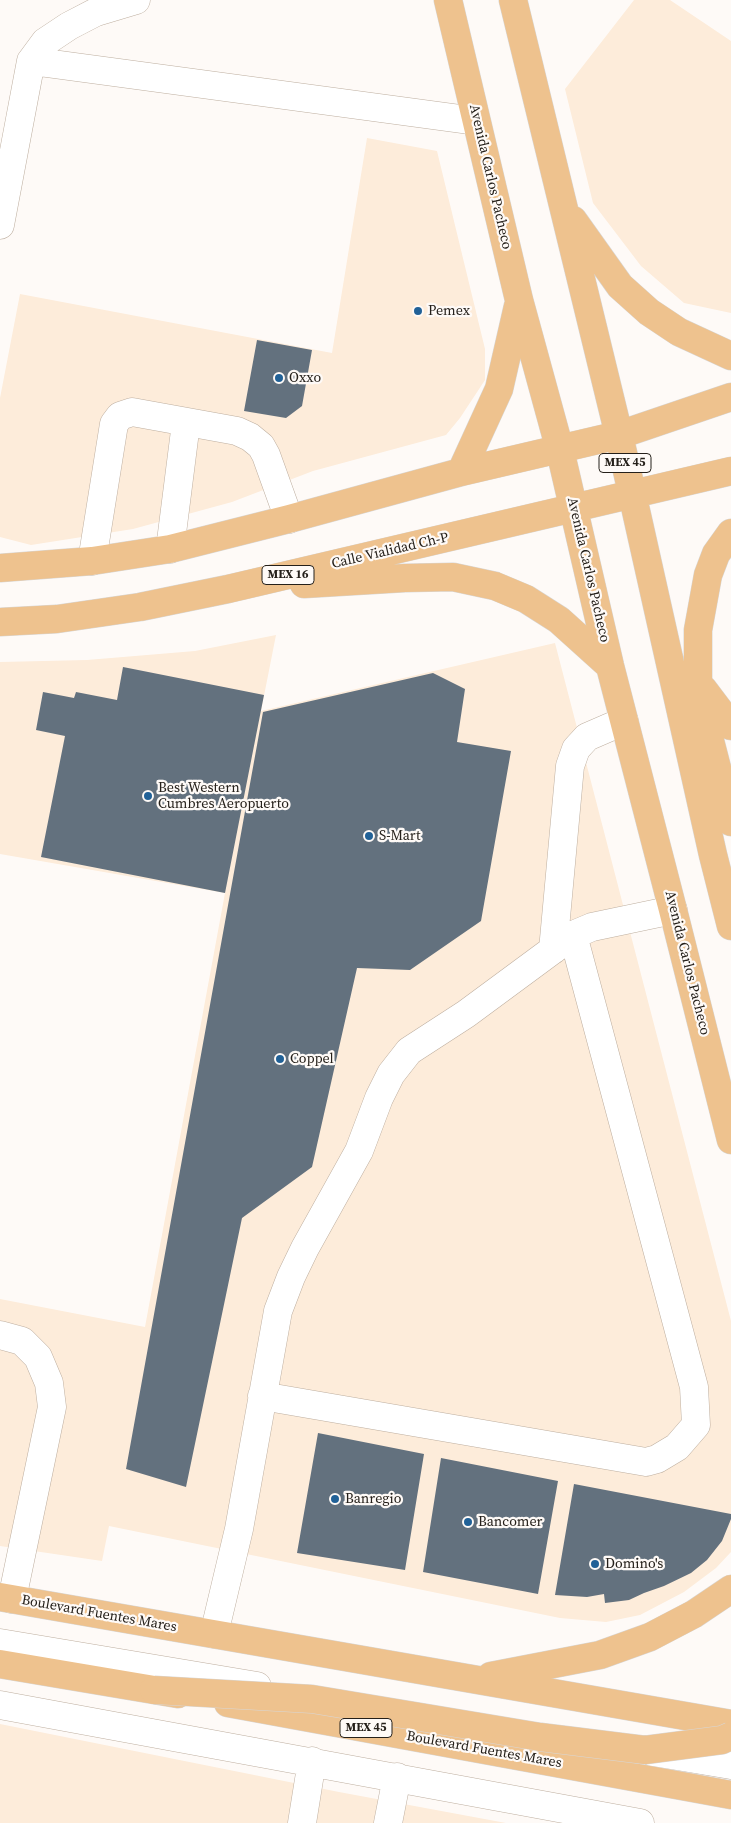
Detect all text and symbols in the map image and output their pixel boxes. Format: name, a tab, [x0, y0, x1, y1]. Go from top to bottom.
street label: Avenida Carlos Pacheco	[465, 103, 515, 251]
place label: Pemex	[428, 303, 470, 319]
marker: Pemex	[412, 305, 424, 317]
place label: Oxxo	[289, 370, 321, 386]
marker: Oxxo	[273, 372, 285, 384]
road number: MEX 45	[599, 453, 651, 472]
street label: Avenida Carlos Pacheco	[563, 496, 613, 644]
street label: Calle Vialidad Ch-P	[330, 529, 450, 573]
road number: MEX 16	[262, 566, 314, 584]
place label: Best Western Cumbres Aeropuerto	[158, 780, 289, 812]
marker: Best Western Cumbres Aeropuerto	[142, 790, 154, 802]
place label: S-Mart	[379, 828, 421, 844]
marker: S-Mart	[363, 830, 375, 842]
street label: Avenida Carlos Pacheco	[661, 889, 713, 1037]
place label: Coppel	[290, 1051, 334, 1067]
marker: Coppel	[274, 1053, 286, 1065]
place label: Banregio	[345, 1491, 401, 1507]
marker: Banregio	[329, 1493, 341, 1505]
place label: Bancomer	[478, 1514, 543, 1530]
marker: Bancomer	[462, 1516, 474, 1528]
place label: Domino's	[605, 1556, 663, 1572]
marker: Domino's	[589, 1558, 601, 1570]
street label: Boulevard Fuentes Mares	[20, 1592, 178, 1636]
road number: MEX 45	[340, 1719, 392, 1738]
street label: Boulevard Fuentes Mares	[405, 1728, 563, 1772]

